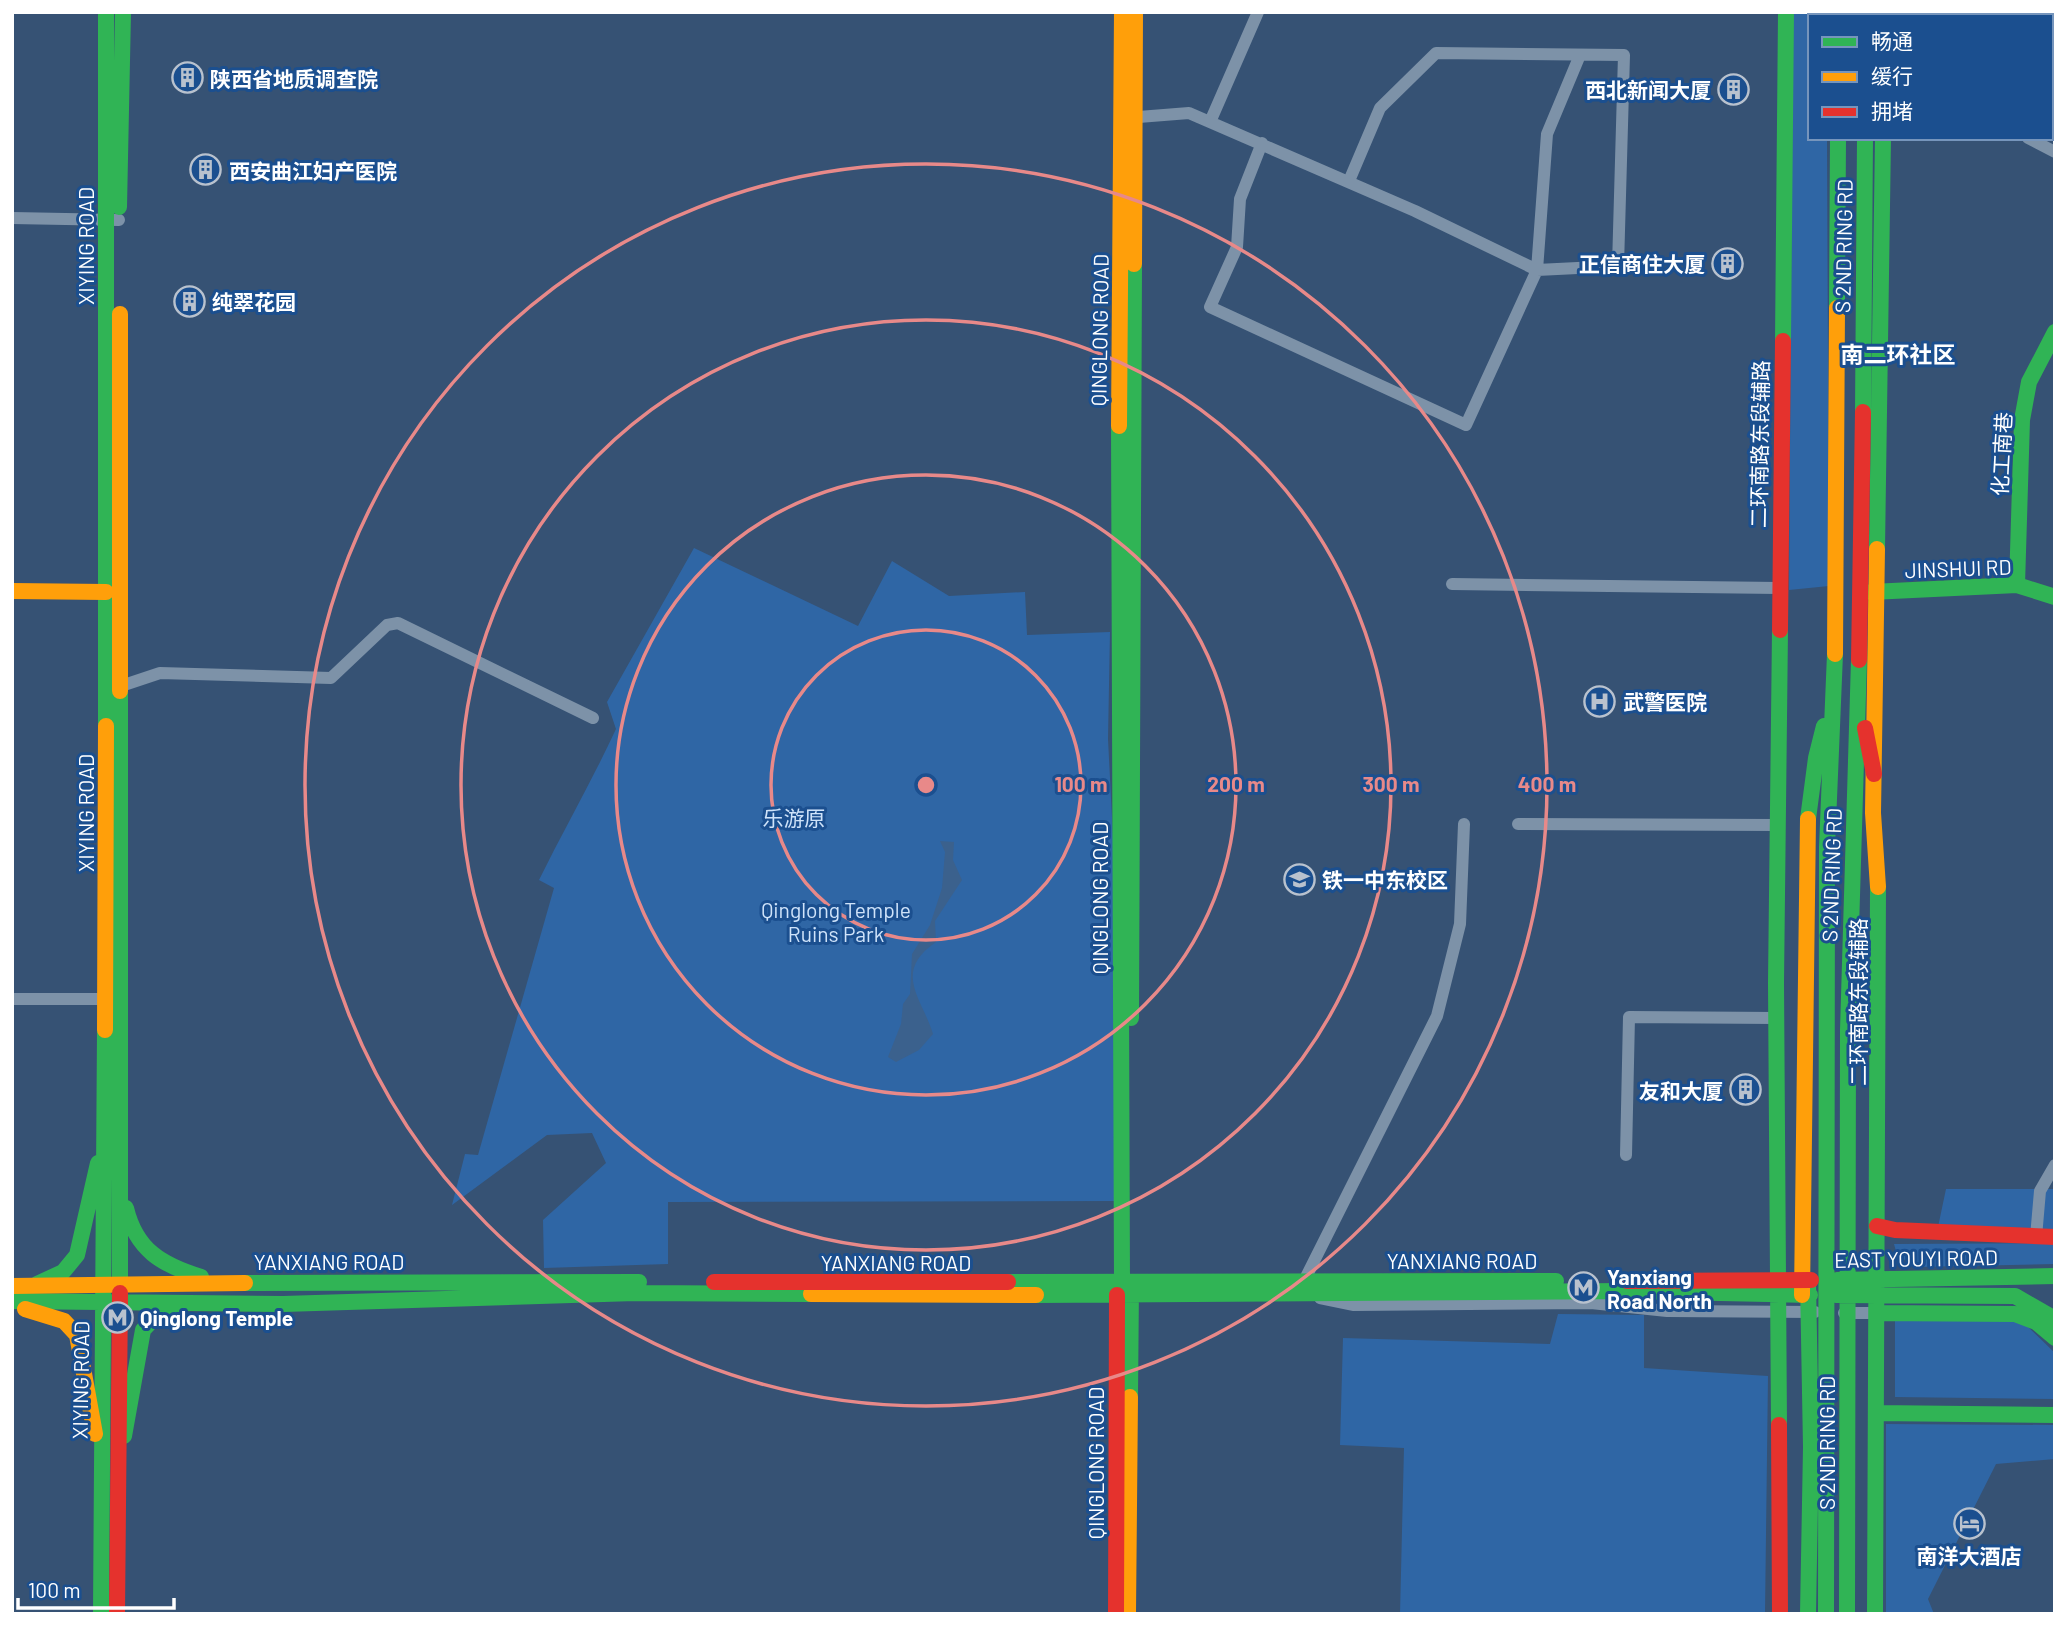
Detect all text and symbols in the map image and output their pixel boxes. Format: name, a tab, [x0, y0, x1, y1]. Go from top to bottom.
legend	[1808, 14, 2053, 140]
text: 畅通	[1871, 28, 1913, 53]
building icon: 陕西省地质调查院	[170, 61, 204, 95]
text: 缓行	[1871, 63, 1913, 88]
place label: 陕西省地质调查院	[210, 66, 378, 91]
building icon: 西北新闻大厦	[1717, 72, 1751, 106]
place label: 西北新闻大厦	[1585, 77, 1711, 102]
text: 拥堵	[1871, 98, 1913, 123]
building icon: 西安曲江妇产医院	[189, 153, 223, 187]
place label: 西安曲江妇产医院	[229, 158, 397, 183]
street label: S 2ND RING RD	[1829, 179, 1857, 313]
street label: XIYING ROAD	[73, 187, 98, 305]
building icon: 正信商住大厦	[1711, 246, 1745, 280]
place label: 正信商住大厦	[1579, 251, 1705, 276]
street label: QINGLONG ROAD	[1085, 254, 1113, 406]
building icon: 纯翠花园	[172, 284, 206, 318]
place label: 纯翠花园	[212, 289, 296, 314]
district label: 南二环社区	[1841, 340, 1956, 368]
street label: 二环南路东段辅路	[1745, 360, 1773, 528]
street label: 化工南巷	[1986, 411, 2016, 497]
street label: JINSHUI RD	[1904, 554, 2012, 582]
hospital icon: 武警医院	[1583, 684, 1617, 718]
place label: 武警医院	[1623, 689, 1707, 714]
street label: XIYING ROAD	[73, 754, 98, 872]
text: 100 m	[1054, 771, 1108, 796]
text: 200 m	[1207, 771, 1265, 796]
text: 300 m	[1362, 771, 1420, 796]
text: 400 m	[1518, 771, 1576, 796]
centre of rings	[914, 773, 938, 797]
park label: 乐游原	[763, 805, 826, 830]
street label: S 2ND RING RD	[1816, 808, 1846, 942]
street label: QINGLONG ROAD	[1087, 822, 1112, 974]
school or university icon: 铁一中东校区	[1282, 862, 1316, 896]
place label: 铁一中东校区	[1322, 867, 1448, 892]
park label: Qinglong Temple Ruins Park	[761, 897, 911, 946]
street label: 二环南路东段辅路	[1845, 918, 1870, 1086]
building icon: 友和大厦	[1729, 1073, 1763, 1107]
place label: 友和大厦	[1639, 1078, 1723, 1103]
street label: EAST YOUYI ROAD	[1834, 1244, 1998, 1272]
street label: YANXIANG ROAD	[1387, 1248, 1537, 1273]
street label: YANXIANG ROAD	[254, 1249, 404, 1274]
street label: YANXIANG ROAD	[821, 1250, 971, 1275]
place label: Yanxiang Road North	[1607, 1264, 1712, 1313]
metro station icon: Yanxiang Road North	[1567, 1271, 1601, 1305]
metro station icon: Qinglong Temple	[100, 1300, 134, 1334]
place label: Qinglong Temple	[140, 1305, 293, 1330]
street label: XIYING ROAD	[66, 1321, 94, 1439]
street label: S 2ND RING RD	[1814, 1376, 1839, 1510]
street label: QINGLONG ROAD	[1083, 1387, 1108, 1539]
hotel icon: 南洋大酒店	[1952, 1506, 1986, 1540]
place label: 南洋大酒店	[1917, 1543, 2022, 1568]
scale bar	[18, 1566, 173, 1610]
text: 100 m	[28, 1577, 81, 1602]

